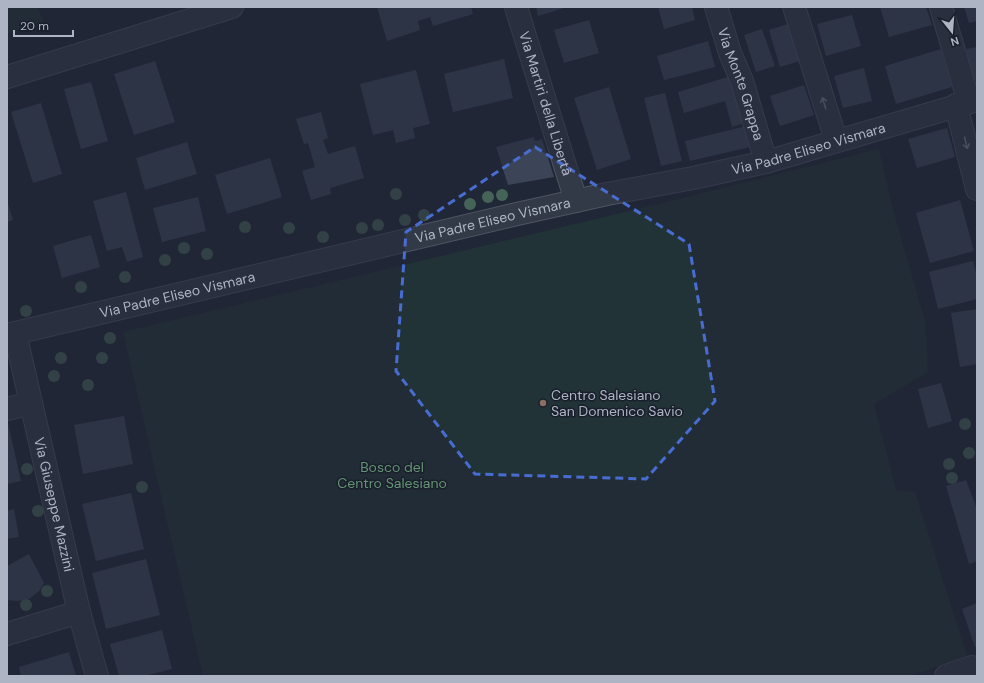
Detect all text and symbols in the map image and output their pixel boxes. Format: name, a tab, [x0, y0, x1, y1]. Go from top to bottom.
scale bar	[14, 12, 73, 38]
north arrow	[932, 12, 972, 52]
text: 20 m	[20, 18, 49, 34]
street label: Via Monte Grappa	[714, 26, 768, 142]
street label: Via Martiri della Libertà	[515, 29, 577, 178]
text: N	[949, 34, 961, 49]
one-way arrow	[820, 97, 827, 110]
street label: Via Padre Eliseo Vismara	[730, 118, 887, 178]
one-way arrow	[962, 136, 970, 149]
street label: Via Padre Eliseo Vismara	[413, 193, 572, 247]
street label: Via Padre Eliseo Vismara	[98, 267, 257, 322]
place label: Centro Salesiano San Domenico Savio	[551, 386, 683, 420]
marker: Centro Salesiano San Domenico Savio	[538, 398, 548, 408]
street label: Via Giuseppe Mazzini	[30, 436, 78, 574]
park label: Bosco del Centro Salesiano	[337, 458, 447, 492]

